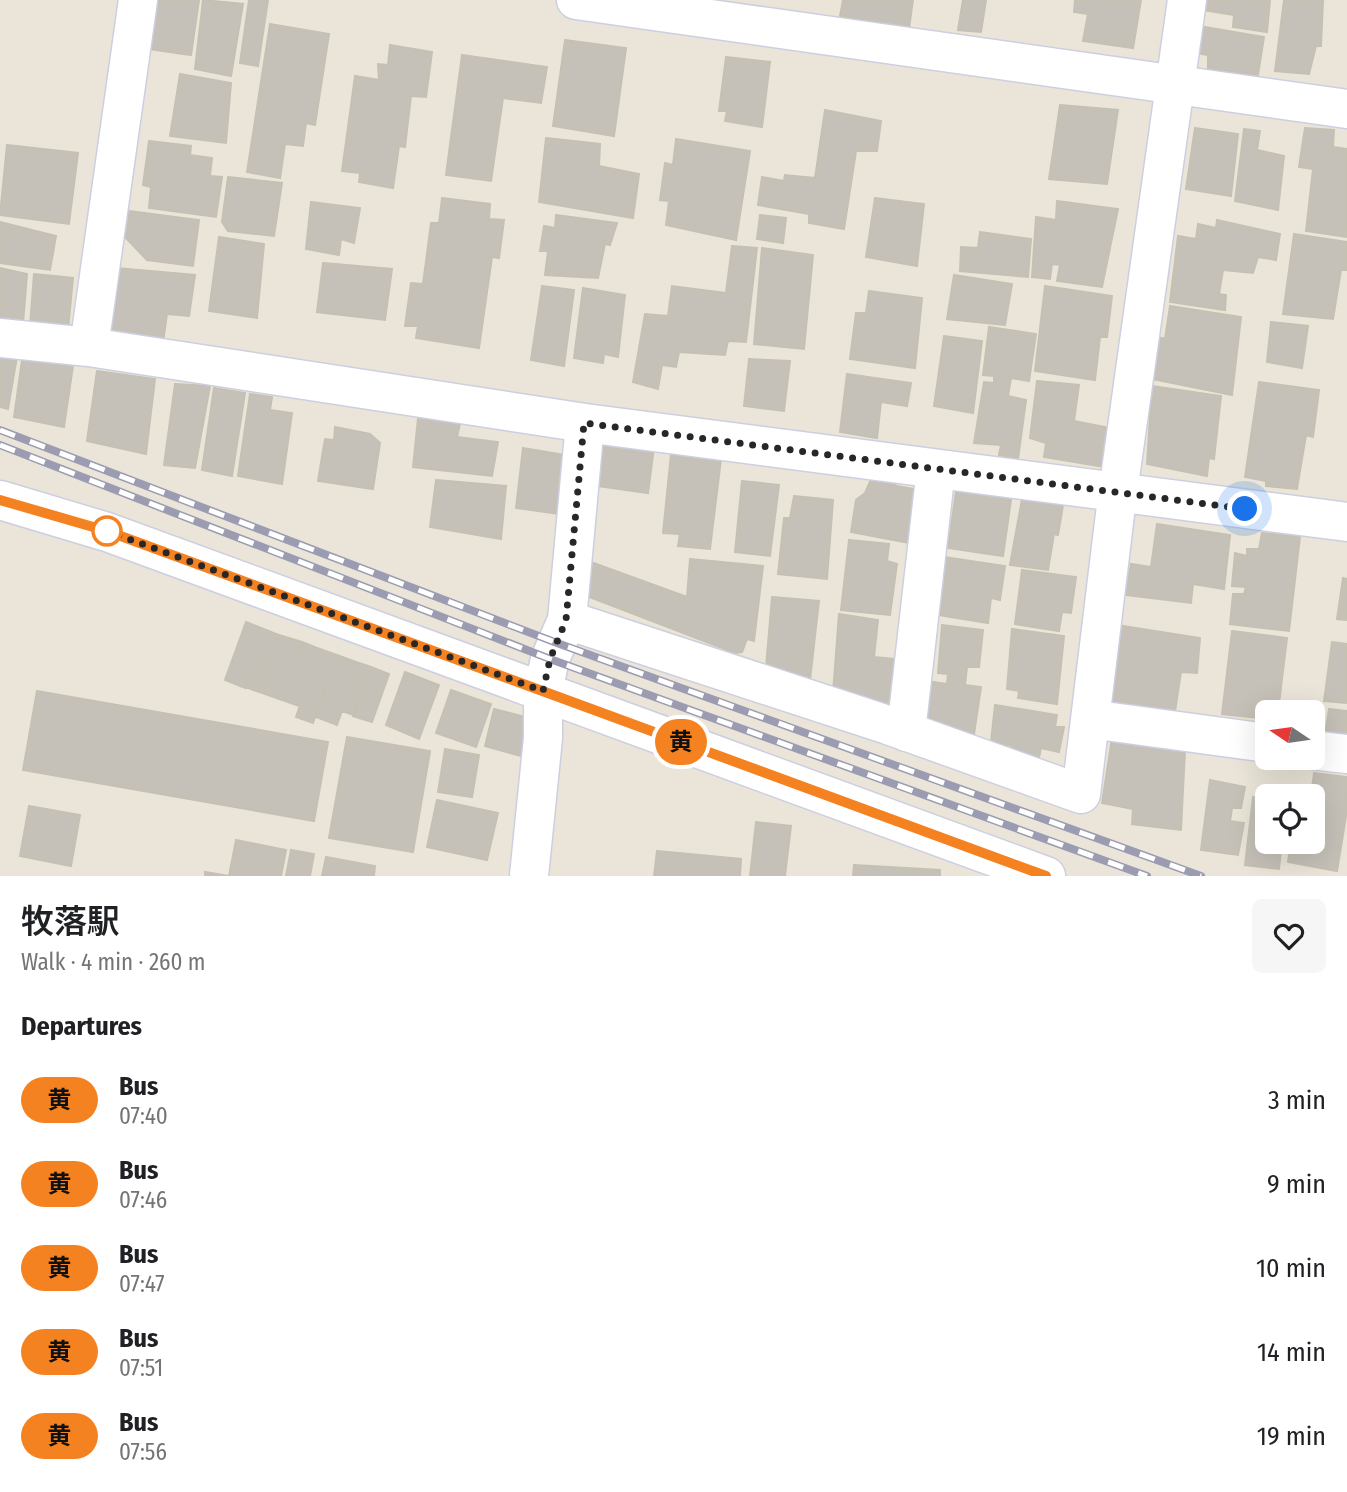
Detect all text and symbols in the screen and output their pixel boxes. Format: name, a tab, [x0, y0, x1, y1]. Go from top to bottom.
your location	[1227, 491, 1262, 526]
unlabelled marker	[92, 516, 122, 546]
north arrow	[1255, 700, 1325, 770]
map controls	[1255, 700, 1325, 854]
line badge: 黄	[658, 719, 704, 765]
text: 黄	[669, 728, 693, 756]
button: locate	[1255, 784, 1325, 854]
button: heart	[1252, 899, 1326, 973]
text: 牧落駅	[21, 902, 120, 942]
text: Walk · 4 min · 260 m	[21, 948, 206, 976]
text: Departures	[21, 1011, 142, 1042]
text: Bus	[119, 1071, 158, 1102]
text: 3 min	[1268, 1085, 1326, 1116]
text: 黄	[48, 1086, 72, 1114]
text: 07:40	[119, 1102, 168, 1130]
text: Bus	[119, 1155, 158, 1186]
text: 9 min	[1267, 1169, 1326, 1200]
text: 黄	[48, 1170, 72, 1198]
text: 07:46	[119, 1186, 167, 1214]
text: Bus	[119, 1239, 158, 1270]
text: 10 min	[1256, 1253, 1326, 1284]
text: 黄	[48, 1254, 72, 1282]
text: 07:47	[119, 1270, 165, 1298]
text: Bus	[119, 1323, 158, 1354]
text: 14 min	[1257, 1337, 1326, 1368]
text: 黄	[48, 1338, 72, 1366]
text: 07:51	[119, 1354, 163, 1382]
text: Bus	[119, 1407, 158, 1438]
text: 19 min	[1257, 1421, 1326, 1452]
text: 黄	[48, 1422, 72, 1450]
text: 07:56	[119, 1438, 167, 1466]

